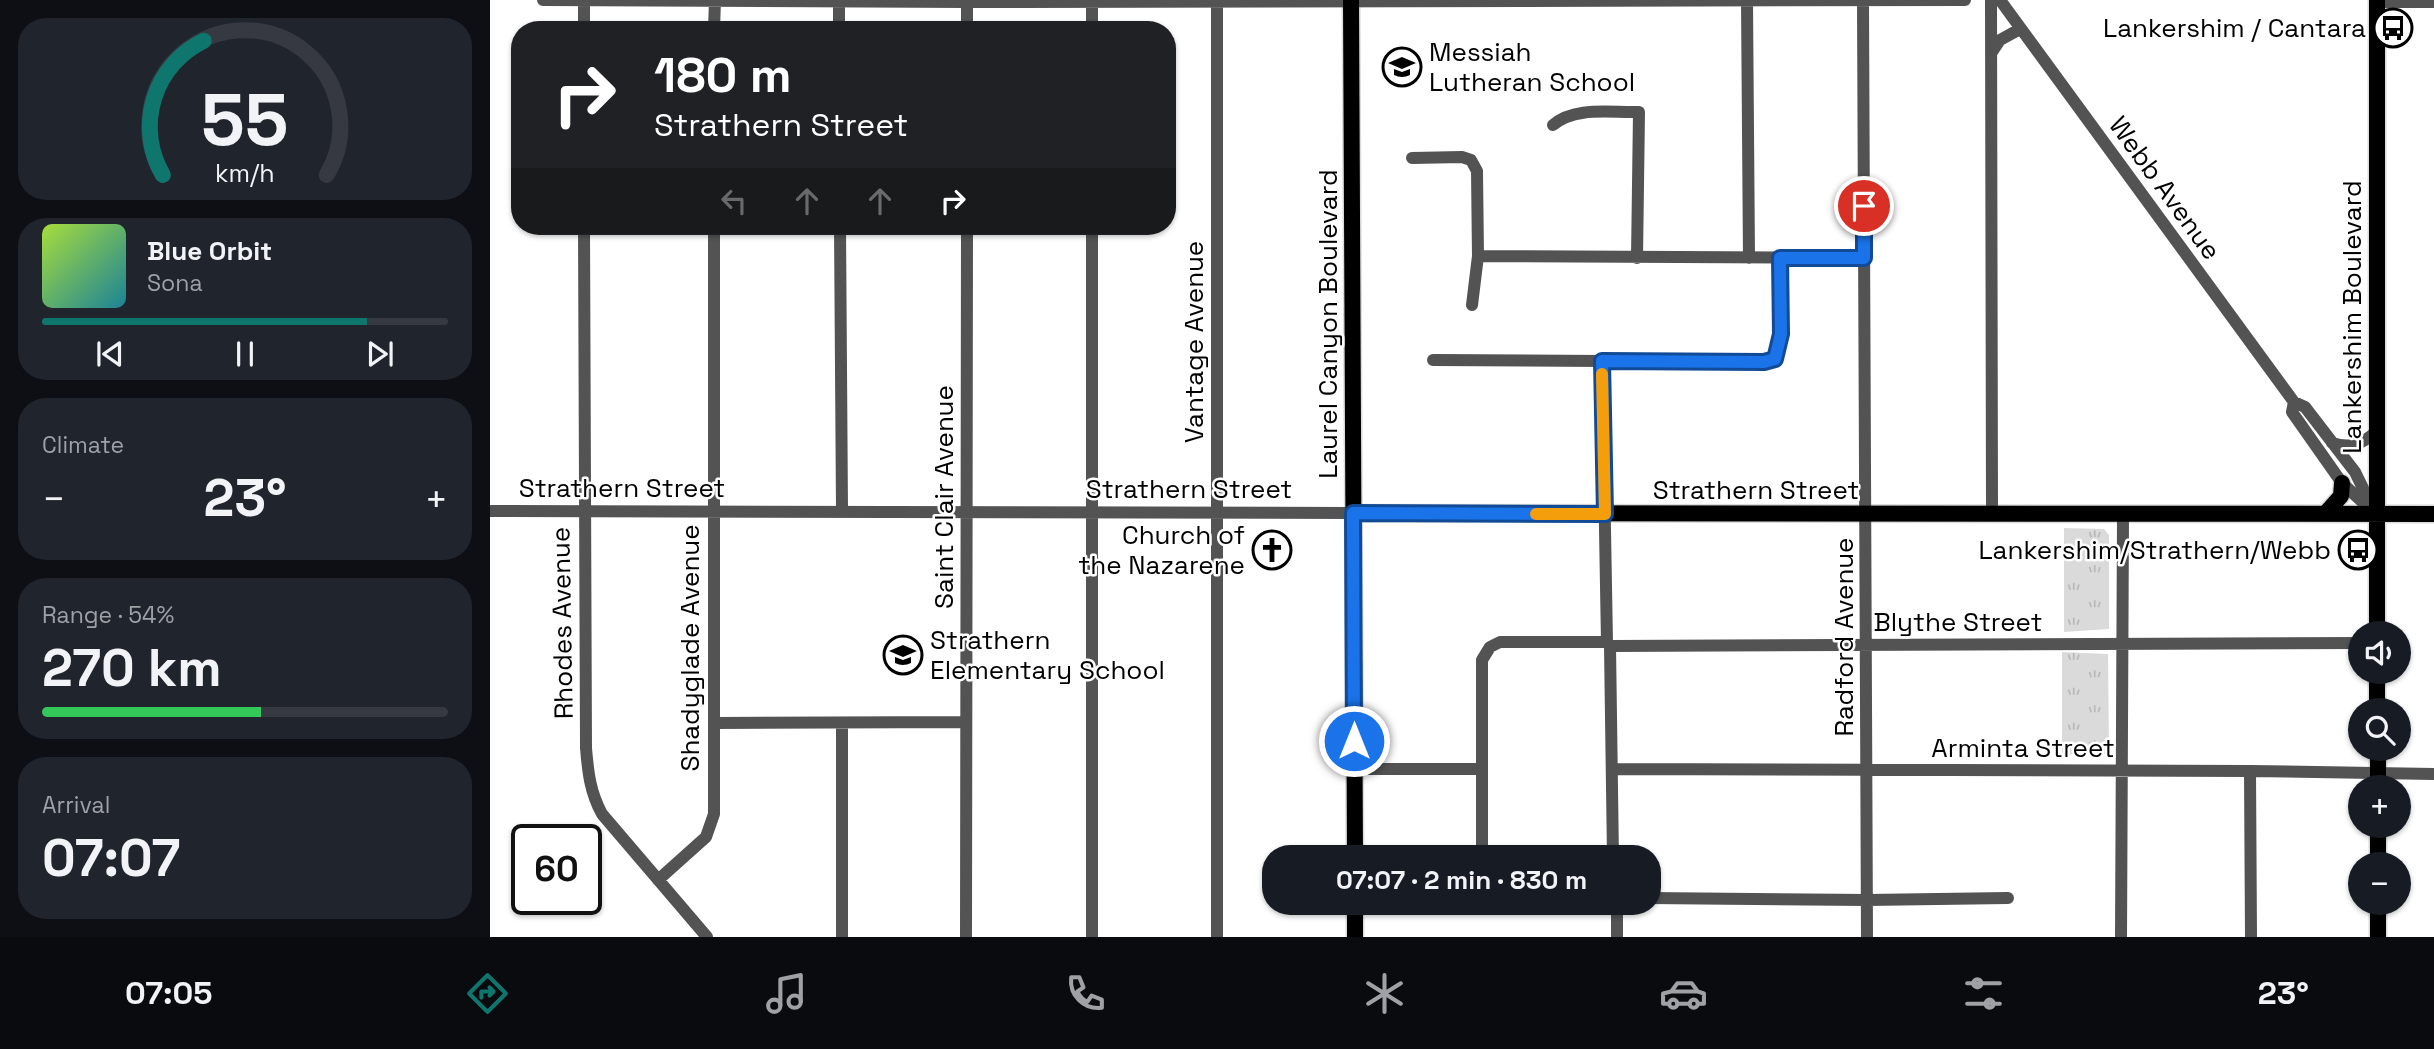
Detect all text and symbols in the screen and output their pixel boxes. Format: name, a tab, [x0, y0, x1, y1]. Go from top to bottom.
bus stop icon: Lankershim / Cantara	[2372, 7, 2414, 49]
place label: Lankershim / Cantara	[2103, 11, 2366, 45]
place label: Messiah Lutheran School	[1429, 35, 1635, 99]
text: 180 m	[654, 44, 792, 106]
school or university icon: Messiah Lutheran School	[1381, 46, 1423, 88]
icon: right	[539, 49, 630, 140]
text: 55	[201, 73, 289, 166]
text: Strathern Street	[654, 105, 908, 145]
street label: Webb Avenue	[2101, 109, 2229, 267]
text: km/h	[215, 157, 275, 189]
street label: Laurel Canyon Boulevard	[1311, 169, 1345, 479]
pin	[1834, 176, 1894, 236]
street label: Lankershim Boulevard	[2335, 180, 2369, 454]
icon: left	[715, 182, 753, 220]
icon: ahead	[788, 182, 826, 220]
icon: ahead	[861, 182, 899, 220]
icon: right	[934, 182, 972, 220]
icon: arrive	[1845, 187, 1883, 225]
text: Blue Orbit	[147, 234, 272, 268]
street label: Vantage Avenue	[1177, 241, 1211, 443]
text: Sona	[147, 268, 203, 298]
icon: previous	[91, 335, 129, 373]
icon: pause	[226, 335, 264, 373]
icon: next	[361, 335, 399, 373]
street label: Saint Clair Avenue	[927, 385, 961, 609]
text: Climate	[42, 430, 124, 460]
text: 23°	[204, 465, 287, 531]
street label: Strathern Street	[519, 471, 725, 505]
street label: Strathern Street	[1086, 472, 1292, 506]
street label: Strathern Street	[1653, 473, 1859, 507]
text: −	[42, 475, 66, 523]
text: +	[424, 475, 448, 523]
place label: Church of the Nazarene	[1078, 518, 1245, 582]
street label: Shadyglade Avenue	[673, 524, 707, 772]
street label: Rhodes Avenue	[543, 527, 581, 719]
church icon: Church of the Nazarene	[1251, 529, 1293, 571]
bus stop icon: Lankershim/Strathern/Webb	[2337, 529, 2379, 571]
place label: Lankershim/Strathern/Webb	[1978, 533, 2331, 567]
street label: Radford Avenue	[1827, 538, 1861, 736]
text: Range · 54%	[42, 600, 174, 630]
street label: Blythe Street	[1874, 605, 2042, 639]
map controls	[2348, 621, 2411, 915]
button: sound	[2348, 621, 2411, 684]
place label: Strathern Elementary School	[930, 623, 1165, 687]
school or university icon: Strathern Elementary School	[882, 634, 924, 676]
text: 270 km	[42, 635, 222, 701]
button: search	[2348, 698, 2411, 761]
position arrow	[1317, 704, 1391, 778]
street label: Arminta Street	[1931, 731, 2115, 765]
button: +	[2348, 775, 2411, 838]
text: Arrival	[42, 790, 110, 820]
speed limit sign: 60	[511, 824, 602, 915]
text: 07:07	[42, 825, 180, 891]
button: −	[2348, 852, 2411, 915]
text: 07:07 · 2 min · 830 m	[1336, 863, 1587, 897]
icon: directions	[463, 969, 512, 1018]
icon: music	[762, 969, 811, 1018]
icon: phone	[1061, 969, 1110, 1018]
icon: climate	[1360, 969, 1409, 1018]
icon: car	[1659, 969, 1708, 1018]
icon: filters	[1959, 969, 2008, 1018]
text: 07:05	[125, 973, 212, 1013]
text: 23°	[2258, 973, 2309, 1013]

